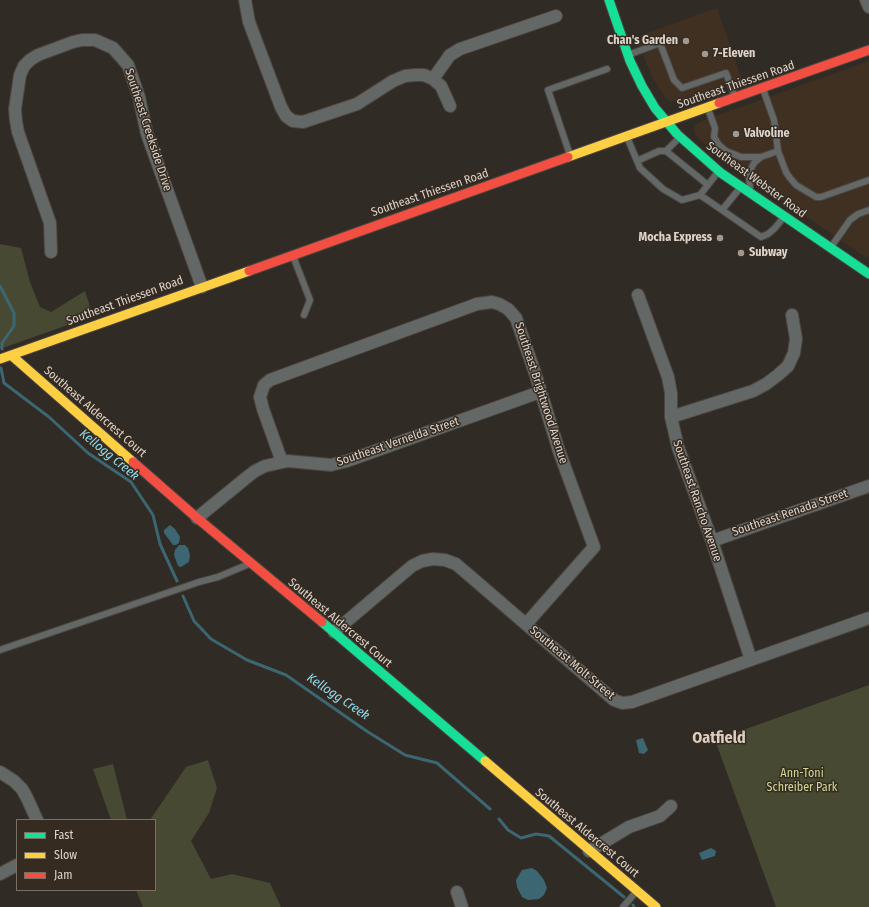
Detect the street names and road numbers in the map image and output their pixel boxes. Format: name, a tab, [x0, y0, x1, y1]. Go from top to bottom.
street label: Southeast Thiessen Road	[675, 58, 797, 112]
street label: Southeast Creekside Drive	[121, 67, 175, 193]
street label: Southeast Webster Road	[703, 139, 809, 221]
street label: Southeast Thiessen Road	[369, 166, 491, 220]
street label: Southeast Thiessen Road	[65, 273, 185, 329]
street label: Southeast Brightwood Avenue	[511, 321, 571, 465]
street label: Southeast Aldercrest Court	[41, 364, 149, 460]
street label: Southeast Vernelda Street	[335, 414, 461, 470]
street label: Southeast Rancho Avenue	[669, 438, 725, 564]
street label: Southeast Renada Street	[730, 486, 850, 540]
street label: Southeast Aldercrest Court	[285, 575, 395, 671]
street label: Southeast Molt Street	[527, 623, 617, 703]
street label: Southeast Aldercrest Court	[532, 785, 642, 881]

